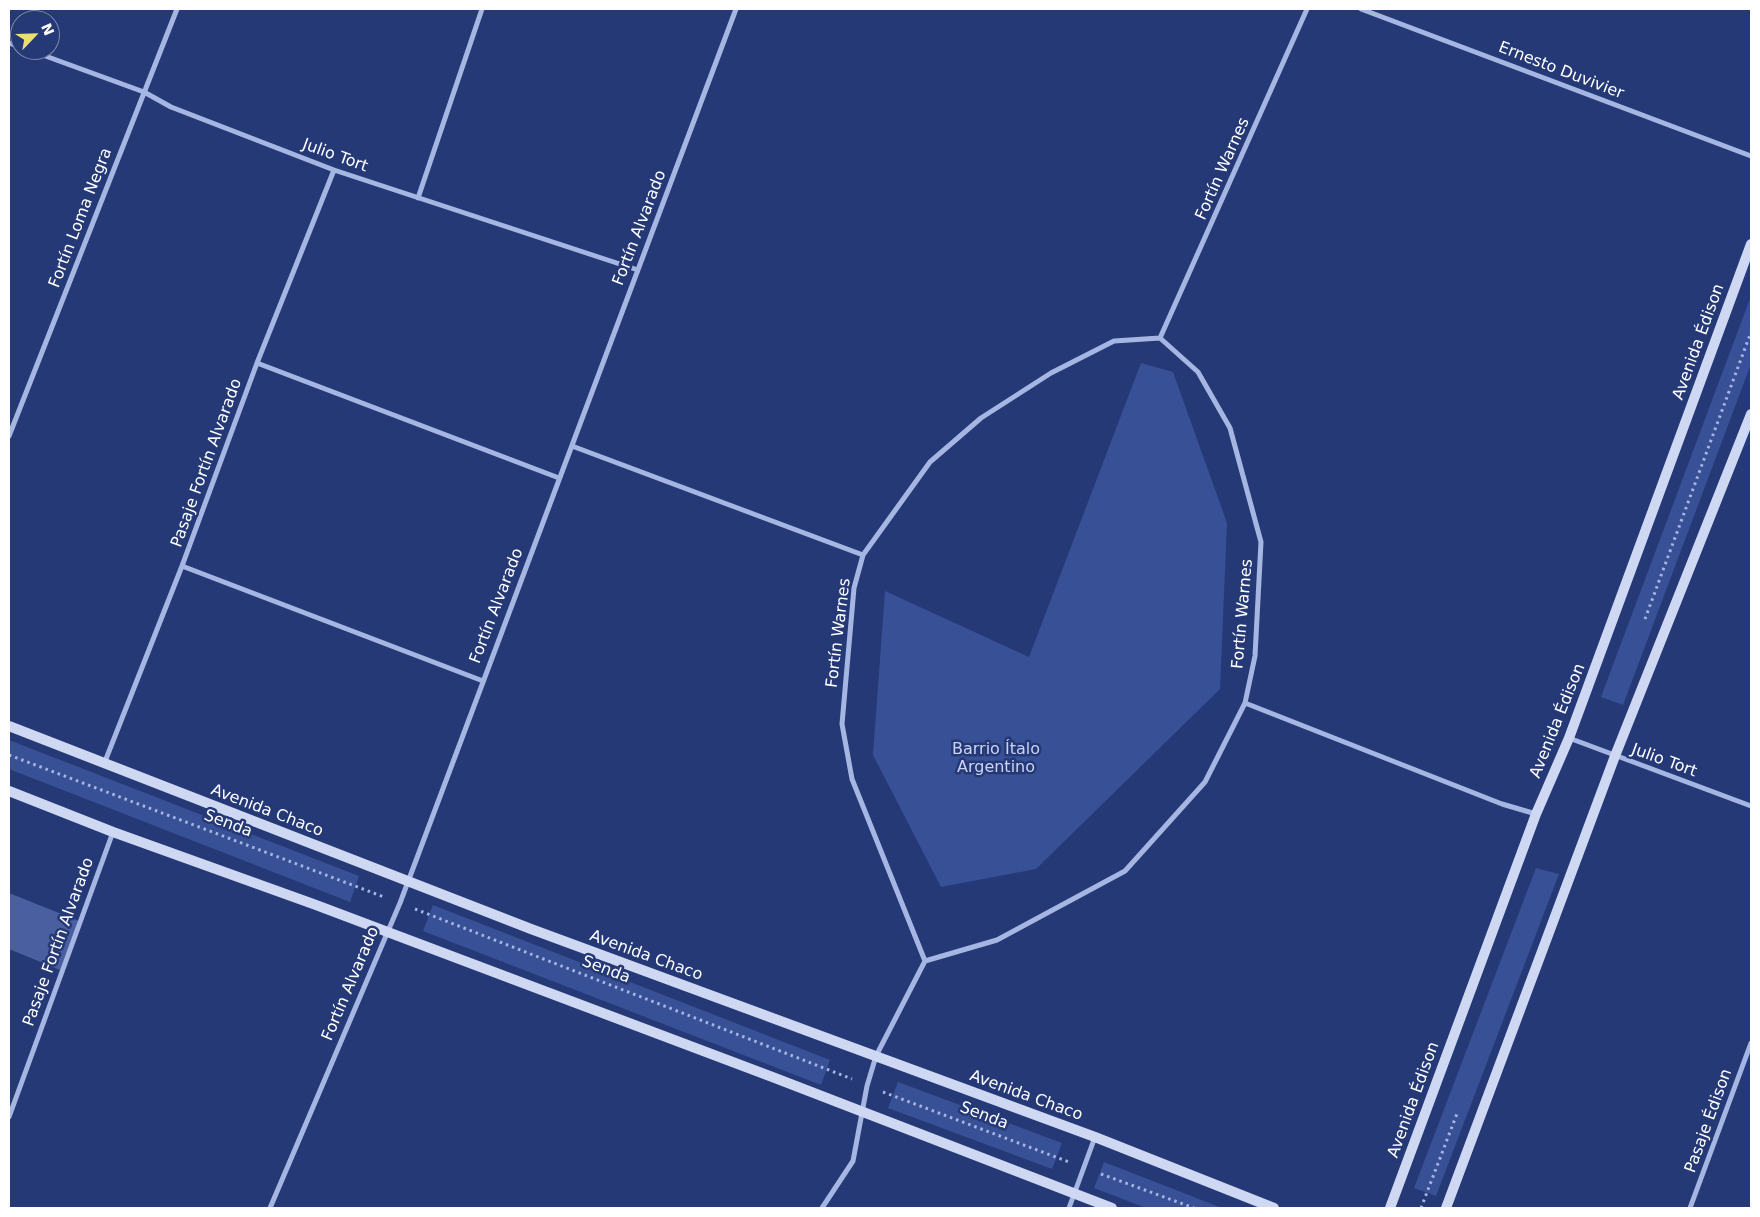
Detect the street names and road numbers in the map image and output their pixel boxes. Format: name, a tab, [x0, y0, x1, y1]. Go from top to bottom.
street label: Ernesto Duvivier	[1496, 38, 1626, 104]
street label: Fortín Warnes	[1192, 115, 1254, 223]
street label: Julio Tort	[300, 135, 370, 177]
street label: Fortín Loma Negra	[45, 145, 117, 291]
street label: Fortín Alvarado	[609, 168, 671, 288]
street label: Avenida Édison	[1669, 281, 1729, 403]
street label: Pasaje Fortín Alvarado	[168, 376, 246, 550]
street label: Fortín Alvarado	[466, 546, 528, 666]
street label: Fortín Warnes	[1229, 558, 1257, 670]
street label: Fortín Warnes	[823, 577, 855, 689]
street label: Avenida Édison	[1526, 661, 1590, 781]
street label: Julio Tort	[1629, 740, 1699, 782]
street label: Avenida Chaco	[208, 781, 326, 841]
street label: Senda	[201, 806, 255, 842]
street label: Pasaje Fortín Alvarado	[20, 855, 98, 1029]
street label: Fortín Alvarado	[318, 924, 384, 1044]
street label: Avenida Chaco	[587, 927, 705, 985]
street label: Senda	[579, 952, 633, 988]
street label: Avenida Édison	[1384, 1039, 1444, 1161]
street label: Pasaje Édison	[1681, 1066, 1737, 1176]
street label: Avenida Chaco	[967, 1067, 1085, 1125]
street label: Senda	[957, 1098, 1011, 1134]

